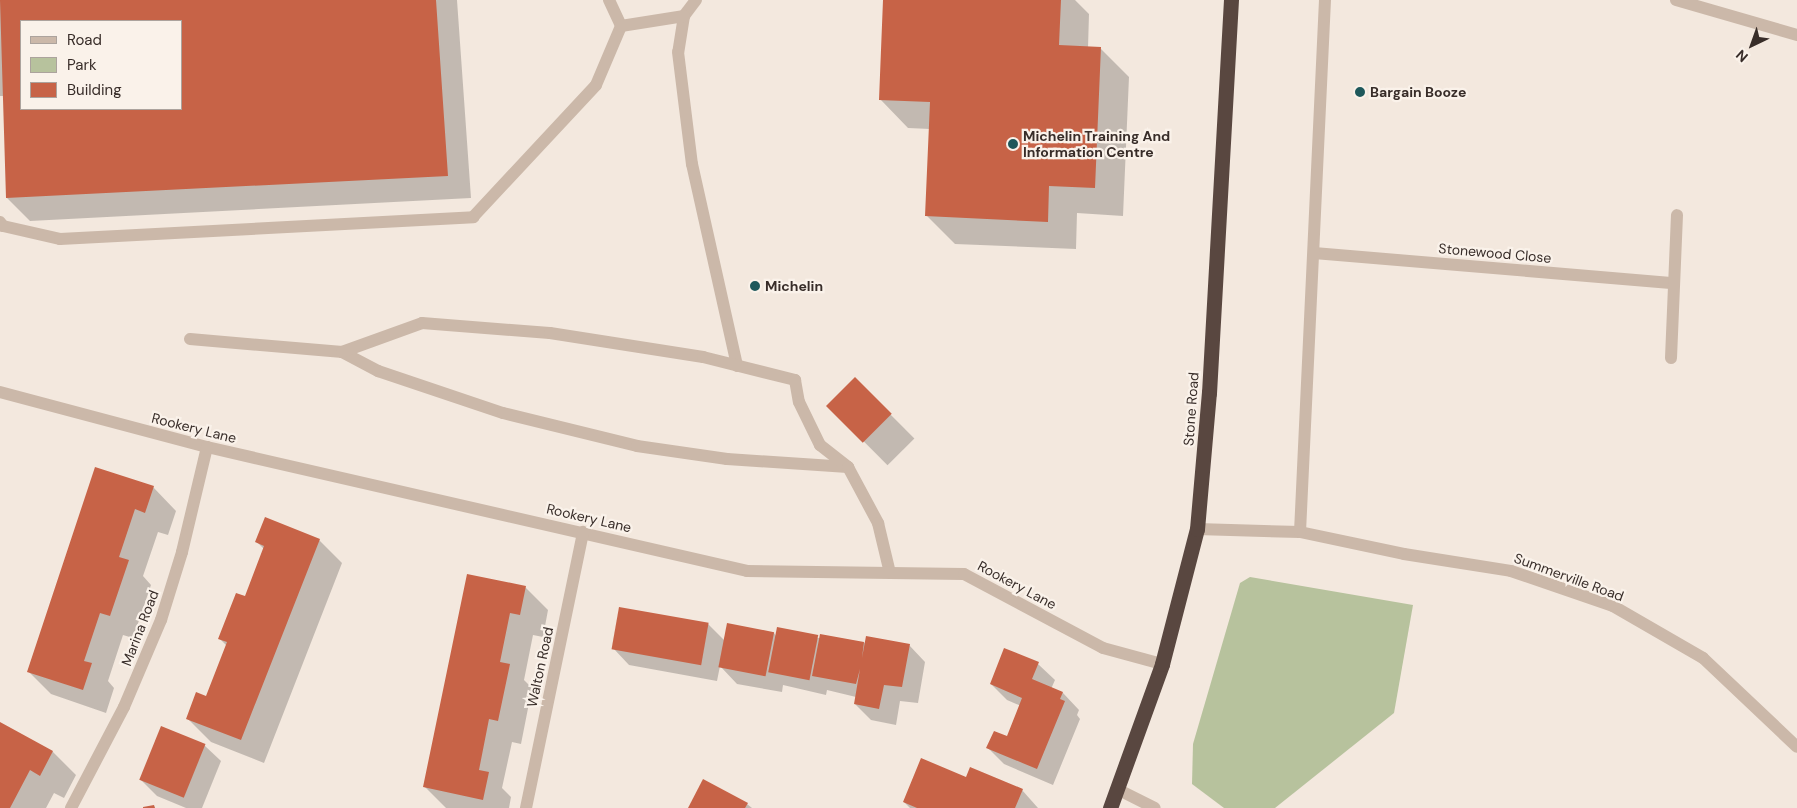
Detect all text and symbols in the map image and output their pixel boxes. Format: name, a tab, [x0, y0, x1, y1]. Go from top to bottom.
legend	[20, 20, 182, 110]
north arrow	[1727, 20, 1777, 70]
text: Road	[67, 30, 102, 50]
text: N	[1732, 46, 1752, 66]
text: Park	[67, 55, 97, 75]
text: Building	[67, 80, 122, 100]
place label: Bargain Booze	[1370, 84, 1466, 100]
marker: Bargain Booze	[1354, 86, 1366, 98]
place label: Michelin Training And Information Centre	[1023, 128, 1170, 160]
marker: Michelin Training And Information Centre	[1007, 138, 1019, 150]
street label: Stonewood Close	[1438, 240, 1552, 266]
place label: Michelin	[765, 278, 823, 294]
marker: Michelin	[749, 280, 761, 292]
street label: Stone Road	[1180, 371, 1202, 447]
street label: Rookery Lane	[150, 409, 238, 447]
street label: Rookery Lane	[545, 500, 633, 536]
street label: Summerville Road	[1512, 549, 1626, 605]
street label: Rookery Lane	[975, 557, 1059, 613]
street label: Marina Road	[118, 588, 162, 668]
street label: Walton Road	[523, 625, 557, 709]

